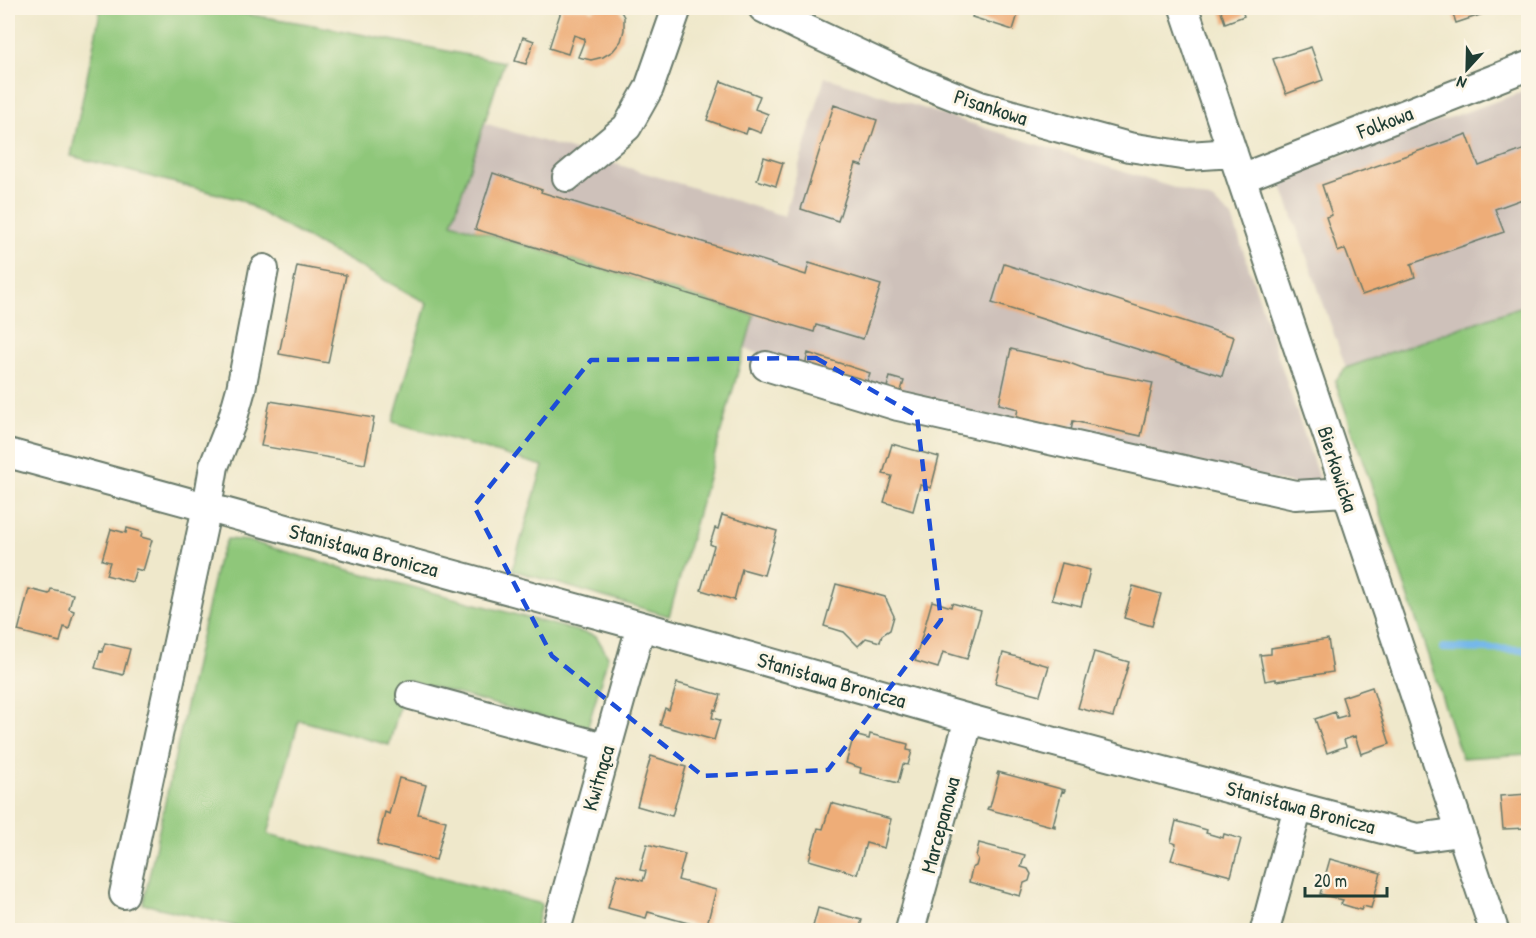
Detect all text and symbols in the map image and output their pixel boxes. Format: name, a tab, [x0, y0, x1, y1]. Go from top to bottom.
north arrow	[1437, 39, 1497, 99]
text: N	[1453, 71, 1469, 95]
street label: Pisankowa	[950, 82, 1032, 132]
street label: Folkowa	[1352, 98, 1417, 146]
street label: Bierkowicka	[1311, 422, 1365, 516]
street label: Stanisława Bronicza	[286, 516, 442, 584]
street label: Stanisława Bronicza	[754, 645, 910, 715]
street label: Kwitnąca	[575, 742, 621, 814]
street label: Stanisława Bronicza	[1223, 773, 1379, 841]
street label: Marcepanowa	[913, 774, 967, 876]
scale bar	[1305, 860, 1388, 898]
text: 20 m	[1314, 868, 1347, 893]

